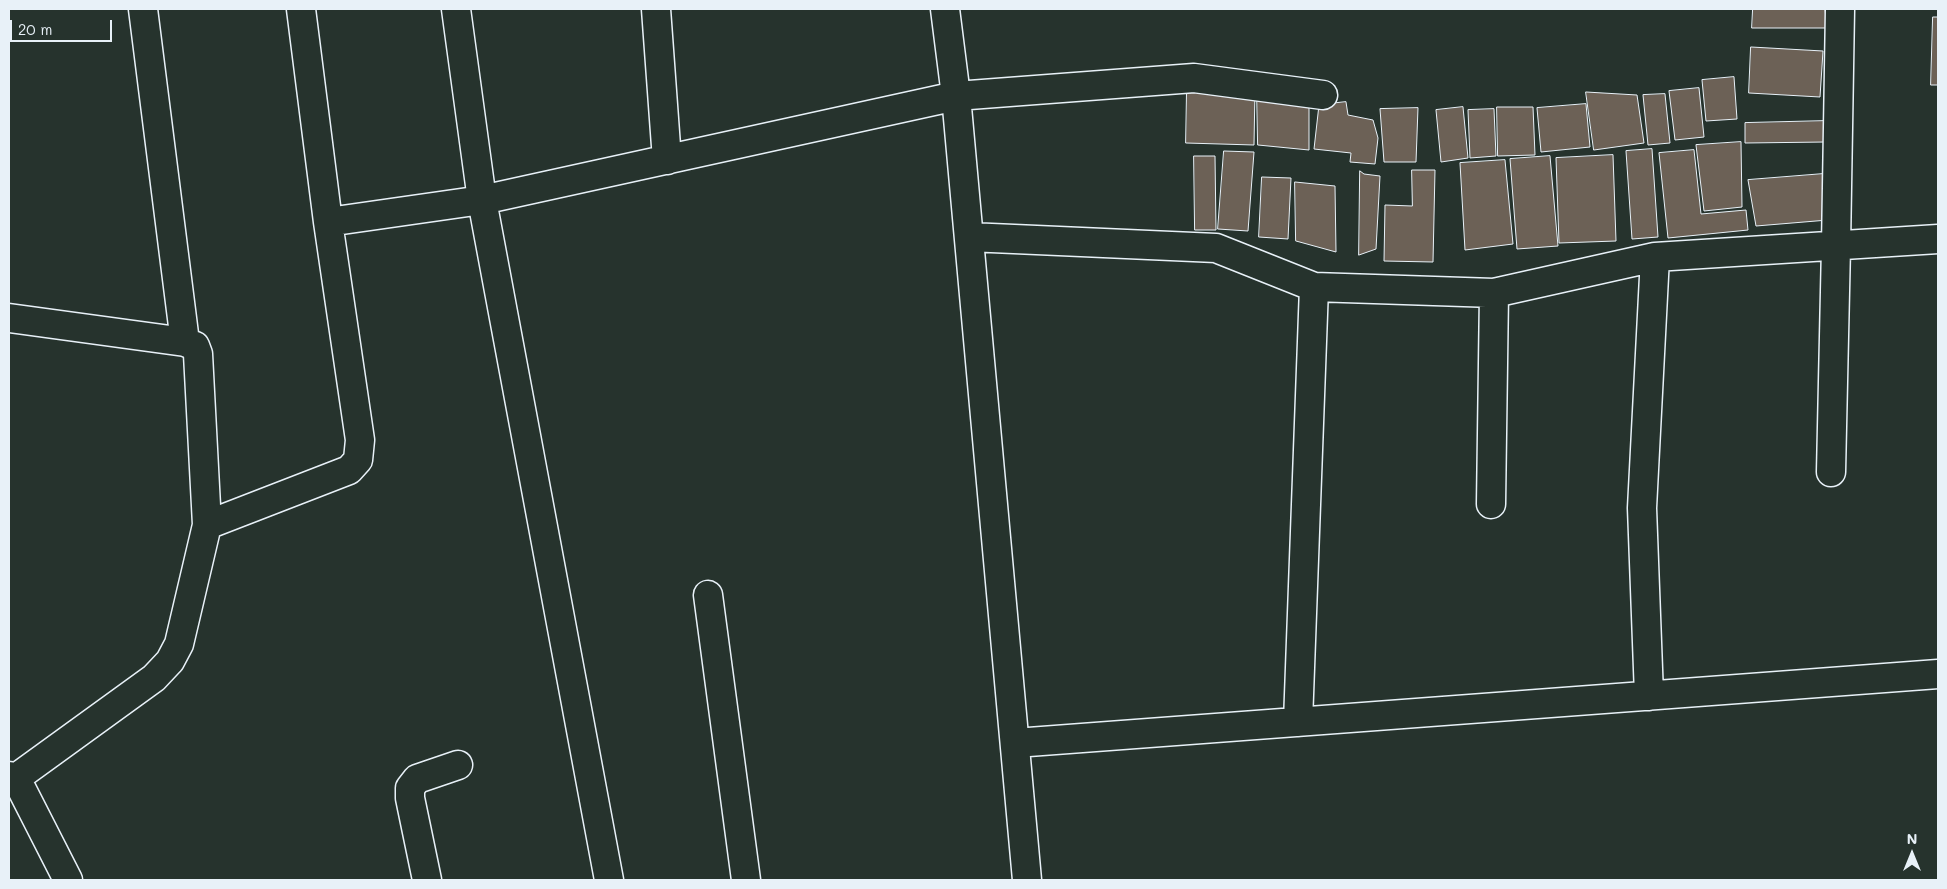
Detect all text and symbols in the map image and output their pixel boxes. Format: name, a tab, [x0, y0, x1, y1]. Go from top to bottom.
scale bar	[12, 10, 115, 42]
text: 20 m	[18, 19, 52, 39]
north arrow	[1887, 829, 1937, 879]
text: N	[1907, 829, 1917, 848]

